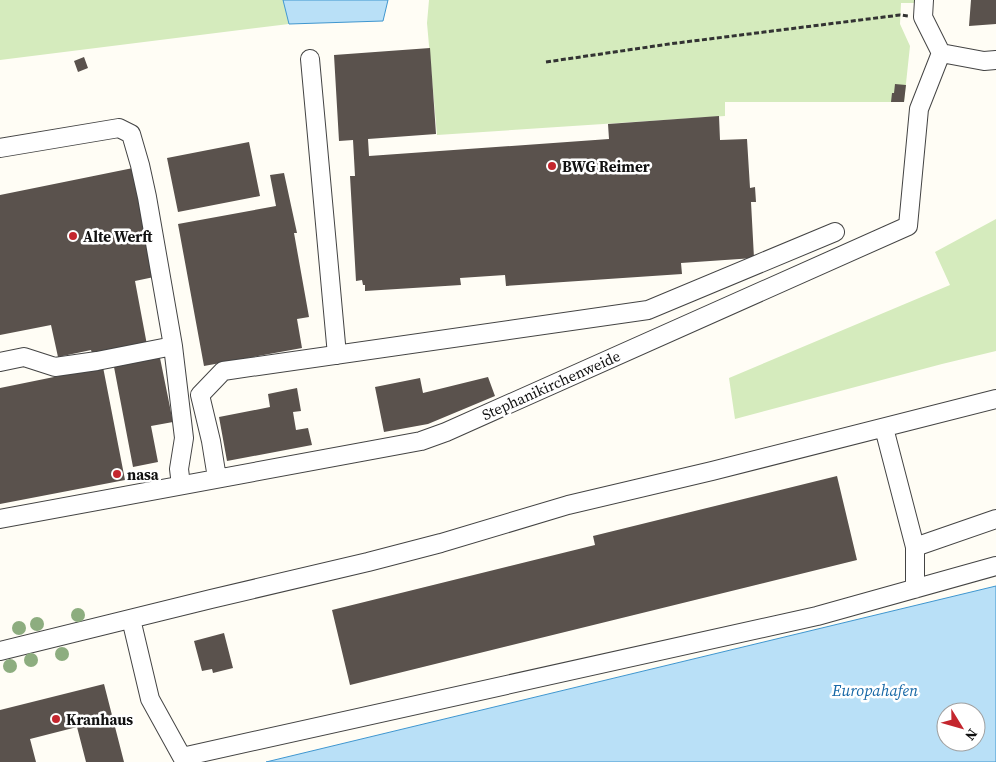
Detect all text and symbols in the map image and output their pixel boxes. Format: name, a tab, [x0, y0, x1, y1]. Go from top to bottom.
place label: BWG Reimer	[562, 156, 650, 177]
marker: BWG Reimer	[546, 160, 558, 172]
place label: Alte Werft	[83, 226, 153, 247]
marker: Alte Werft	[67, 230, 79, 242]
street label: Stephanikirchenweide	[478, 345, 624, 425]
place label: nasa	[127, 464, 160, 485]
marker: nasa	[111, 468, 123, 480]
water label: Europahafen	[831, 679, 918, 701]
north arrow	[936, 702, 986, 752]
place label: Kranhaus	[66, 709, 133, 730]
marker: Kranhaus	[50, 713, 62, 725]
text: N	[960, 725, 982, 745]

